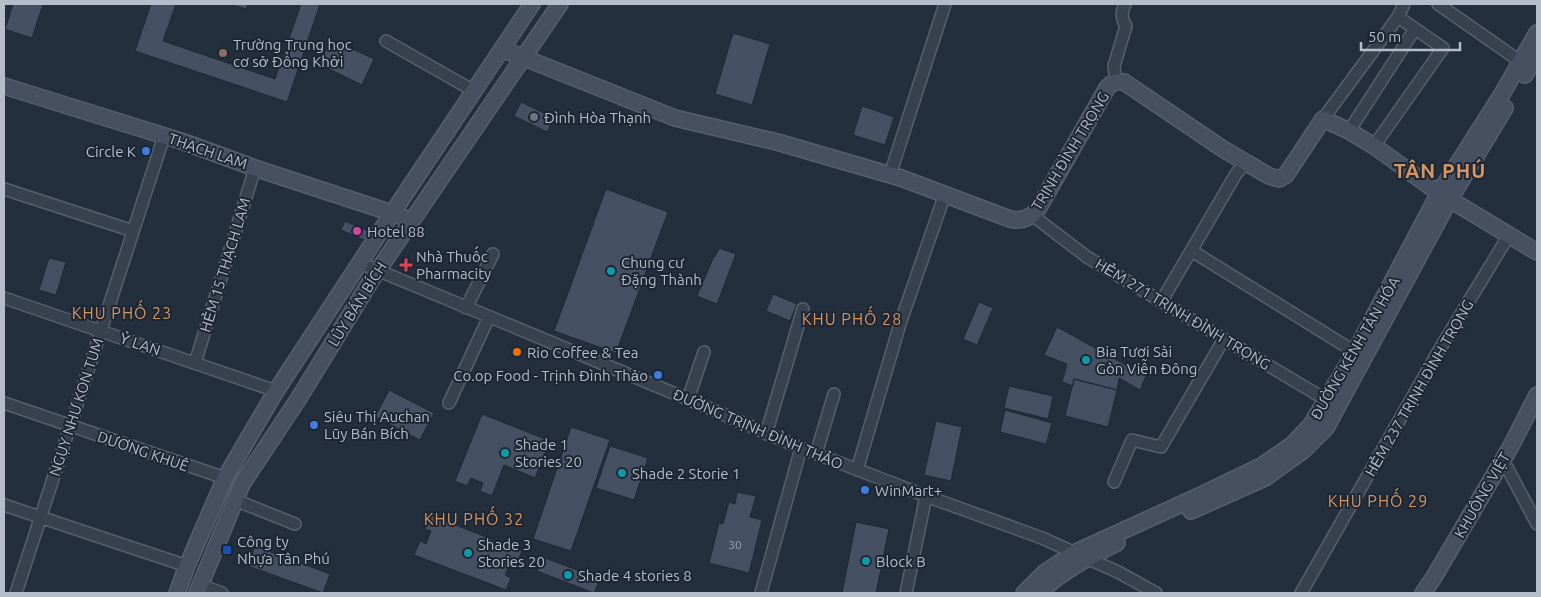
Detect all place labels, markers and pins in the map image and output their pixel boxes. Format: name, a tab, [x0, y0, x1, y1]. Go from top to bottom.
place label: Trường Trung học cơ sở Đồng Khởi	[233, 36, 352, 70]
marker: Trường Trung học cơ sở Đồng Khởi	[217, 47, 229, 59]
place label: Đình Hòa Thạnh	[544, 109, 651, 126]
marker: Đình Hòa Thạnh	[528, 111, 540, 123]
place label: Circle K	[86, 143, 136, 160]
marker: Circle K	[140, 145, 152, 157]
place label: Hotel 88	[367, 223, 425, 240]
marker: Hotel 88	[351, 225, 363, 237]
place label: Nhà Thuốc Pharmacity	[416, 246, 491, 282]
place label: Chung cư Đặng Thành	[621, 254, 702, 288]
marker: Nhà Thuốc Pharmacity	[400, 259, 412, 271]
marker: Chung cư Đặng Thành	[605, 265, 617, 277]
place label: Bia Tươi Sài Gòn Viễn Đông	[1096, 343, 1197, 377]
place label: Rio Coffee & Tea	[527, 344, 638, 361]
marker: Rio Coffee & Tea	[511, 346, 523, 358]
marker: Bia Tươi Sài Gòn Viễn Đông	[1080, 354, 1092, 366]
place label: Co.op Food - Trịnh Đình Thảo	[453, 367, 648, 384]
marker: Co.op Food - Trịnh Đình Thảo	[652, 369, 664, 381]
place label: Siêu Thị Auchan Lũy Bán Bích	[324, 408, 430, 442]
marker: Siêu Thị Auchan Lũy Bán Bích	[308, 419, 320, 431]
place label: Shade 1 Stories 20	[515, 436, 582, 470]
marker: Shade 1 Stories 20	[499, 447, 511, 459]
place label: Shade 2 Storie 1	[632, 465, 741, 482]
marker: Shade 2 Storie 1	[616, 467, 628, 479]
place label: WinMart+	[875, 482, 942, 499]
marker: WinMart+	[859, 484, 871, 496]
place label: Công ty Nhựa Tân Phú	[237, 533, 330, 567]
place label: Shade 3 Stories 20	[478, 536, 545, 570]
marker: Công ty Nhựa Tân Phú	[221, 544, 233, 556]
marker: Shade 3 Stories 20	[462, 547, 474, 559]
place label: Block B	[876, 553, 926, 570]
marker: Block B	[860, 555, 872, 567]
place label: Shade 4 stories 8	[578, 567, 692, 584]
marker: Shade 4 stories 8	[562, 569, 574, 581]

